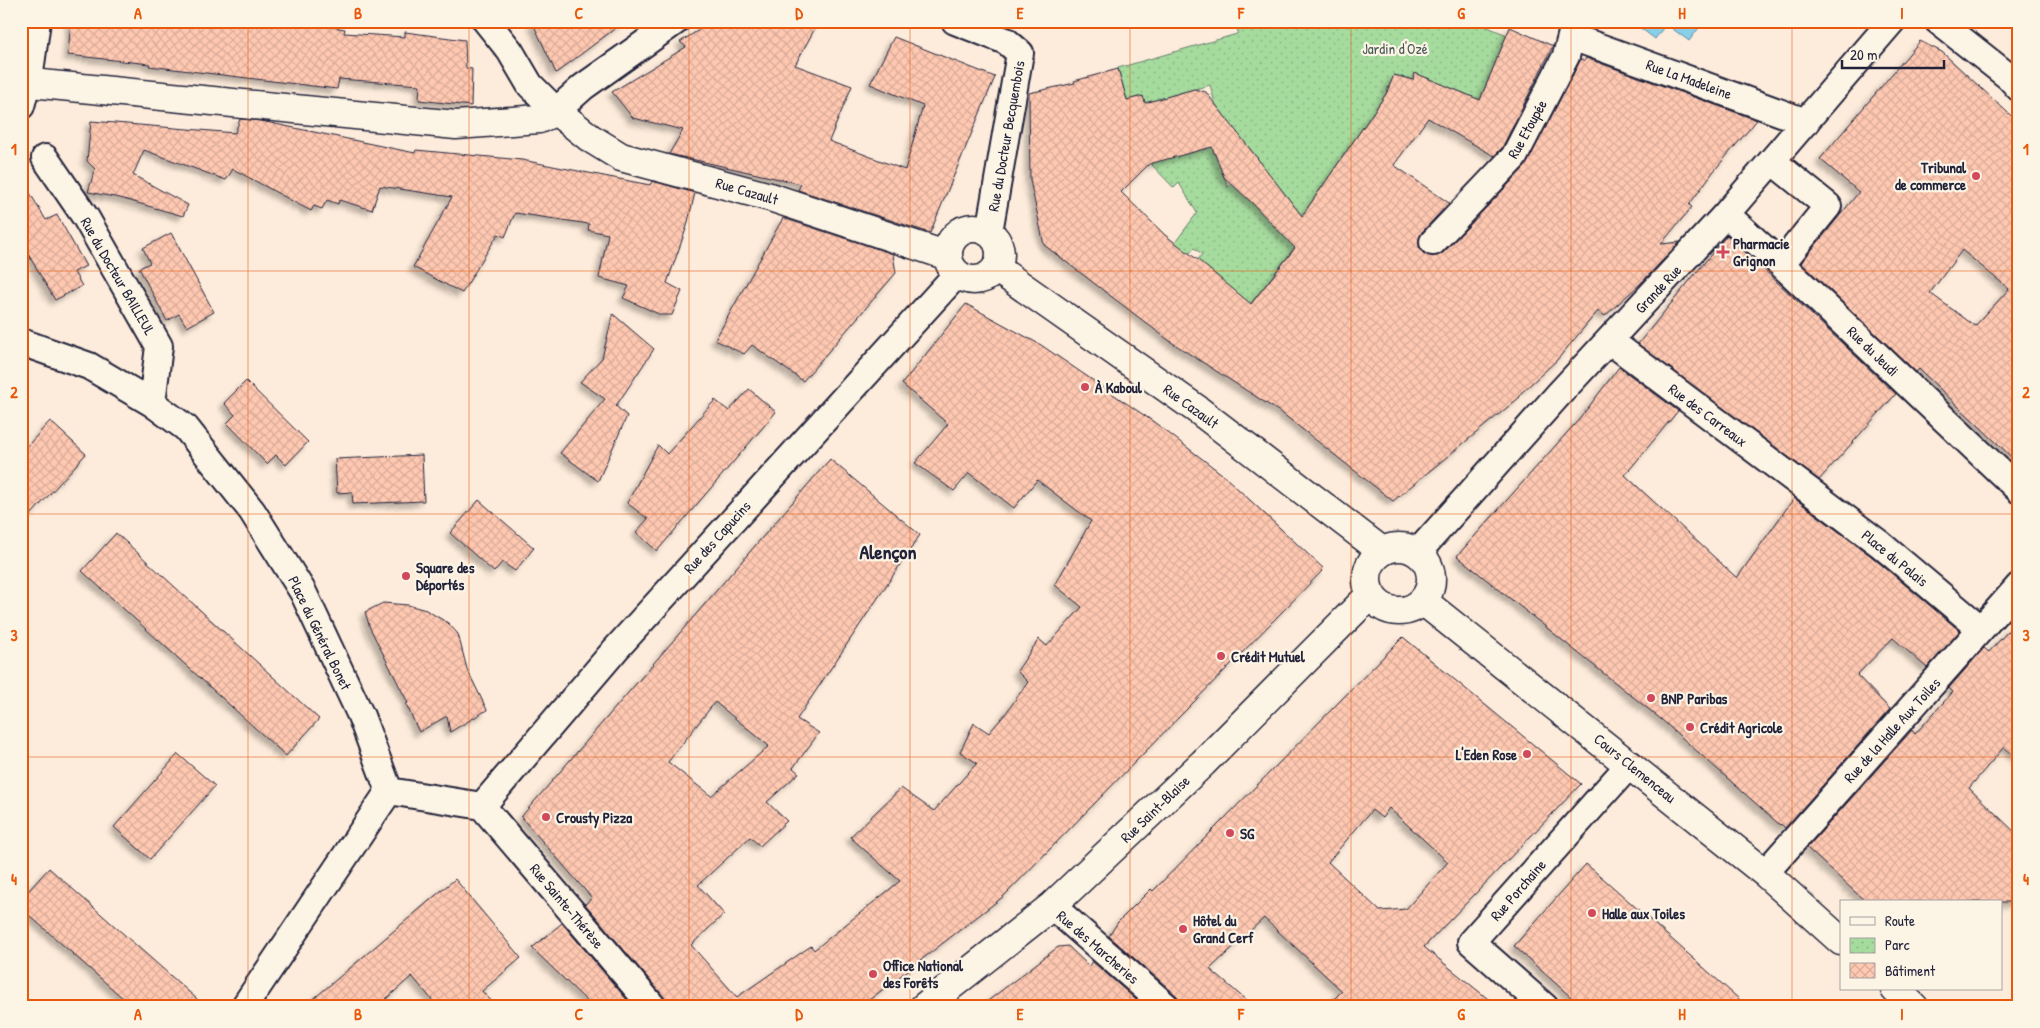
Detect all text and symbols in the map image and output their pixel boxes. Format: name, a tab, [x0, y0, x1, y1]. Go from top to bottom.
text: A	[134, 2, 142, 24]
text: B	[354, 2, 362, 24]
text: C	[575, 2, 584, 24]
text: D	[795, 2, 803, 24]
text: E	[1016, 2, 1024, 24]
text: F	[1237, 2, 1245, 24]
text: G	[1457, 2, 1465, 24]
text: H	[1678, 2, 1686, 24]
text: I	[1900, 2, 1904, 24]
park label: Jardin d'Ozé	[1362, 38, 1428, 59]
scale bar	[1842, 38, 1945, 70]
text: 20 m	[1850, 44, 1877, 65]
street label: Rue La Madeleine	[1643, 54, 1735, 104]
street label: Rue du Docteur Becquembois	[982, 59, 1030, 213]
street label: Rue Etoupée	[1502, 96, 1552, 162]
text: 1	[11, 138, 17, 160]
text: 1	[2023, 138, 2029, 160]
place label: Tribunal de commerce	[1895, 157, 1967, 195]
marker: Tribunal de commerce	[1970, 170, 1982, 182]
street label: Rue Cazault	[713, 172, 781, 210]
street label: Rue du Docteur BAILLEUL	[76, 213, 161, 339]
place label: Pharmacie Grignon	[1733, 233, 1789, 272]
marker: Pharmacie Grignon	[1717, 246, 1729, 258]
street label: Grande Rue	[1630, 260, 1686, 318]
street label: Rue du Jeudi	[1843, 321, 1903, 381]
place label: À Kaboul	[1095, 377, 1143, 398]
street label: Rue des Carreaux	[1664, 378, 1752, 452]
street label: Rue Cazault	[1159, 379, 1224, 434]
text: 2	[10, 381, 18, 403]
marker: À Kaboul	[1079, 381, 1091, 393]
text: 2	[2022, 381, 2030, 403]
street label: Rue des Capucins	[679, 496, 756, 578]
street label: Place du Palais	[1857, 525, 1933, 591]
district label: Alençon	[860, 538, 916, 565]
place label: Square des Déportés	[416, 557, 475, 596]
marker: Square des Déportés	[400, 570, 412, 582]
street label: Place du Général Bonet	[283, 573, 357, 694]
text: 3	[10, 624, 18, 646]
text: 3	[2022, 624, 2030, 646]
place label: Crédit Mutuel	[1231, 646, 1306, 667]
marker: Crédit Mutuel	[1215, 650, 1227, 662]
street label: Rue de la Halle Aux Toiles	[1839, 673, 1945, 787]
place label: BNP Paribas	[1661, 688, 1728, 709]
marker: BNP Paribas	[1645, 692, 1657, 704]
place label: Crédit Agricole	[1700, 717, 1783, 739]
marker: Crédit Agricole	[1684, 721, 1696, 733]
street label: Cours Clemenceau	[1590, 728, 1680, 808]
place label: L'Eden Rose	[1456, 744, 1517, 765]
marker: L'Eden Rose	[1521, 748, 1533, 760]
street label: Rue Saint-Blaise	[1116, 771, 1194, 847]
place label: Crousty Pizza	[556, 807, 632, 829]
marker: Crousty Pizza	[540, 811, 552, 823]
place label: SG	[1240, 823, 1255, 844]
marker: SG	[1224, 827, 1236, 839]
street label: Rue Porchaine	[1485, 855, 1551, 925]
street label: Rue Sainte-Thérèse	[525, 859, 609, 953]
text: 4	[11, 868, 17, 890]
text: 4	[2023, 868, 2029, 890]
legend	[1840, 900, 2002, 990]
place label: Halle aux Toiles	[1602, 903, 1685, 924]
street label: Rue des Marcheries	[1052, 905, 1144, 989]
marker: Halle aux Toiles	[1586, 907, 1598, 919]
place label: Hôtel du Grand Cerf	[1193, 910, 1254, 948]
text: Route	[1885, 910, 1915, 931]
marker: Hôtel du Grand Cerf	[1177, 923, 1189, 935]
text: Parc	[1885, 934, 1910, 955]
place label: Office National des Forêts	[883, 955, 964, 993]
text: Bâtiment	[1885, 960, 1936, 981]
marker: Office National des Forêts	[867, 968, 879, 980]
text: A	[134, 1003, 142, 1025]
text: B	[354, 1003, 362, 1025]
text: C	[575, 1003, 584, 1025]
text: D	[795, 1003, 803, 1025]
text: E	[1016, 1003, 1024, 1025]
text: F	[1237, 1003, 1245, 1025]
text: G	[1457, 1003, 1465, 1025]
text: H	[1678, 1003, 1686, 1025]
text: I	[1900, 1003, 1904, 1025]

